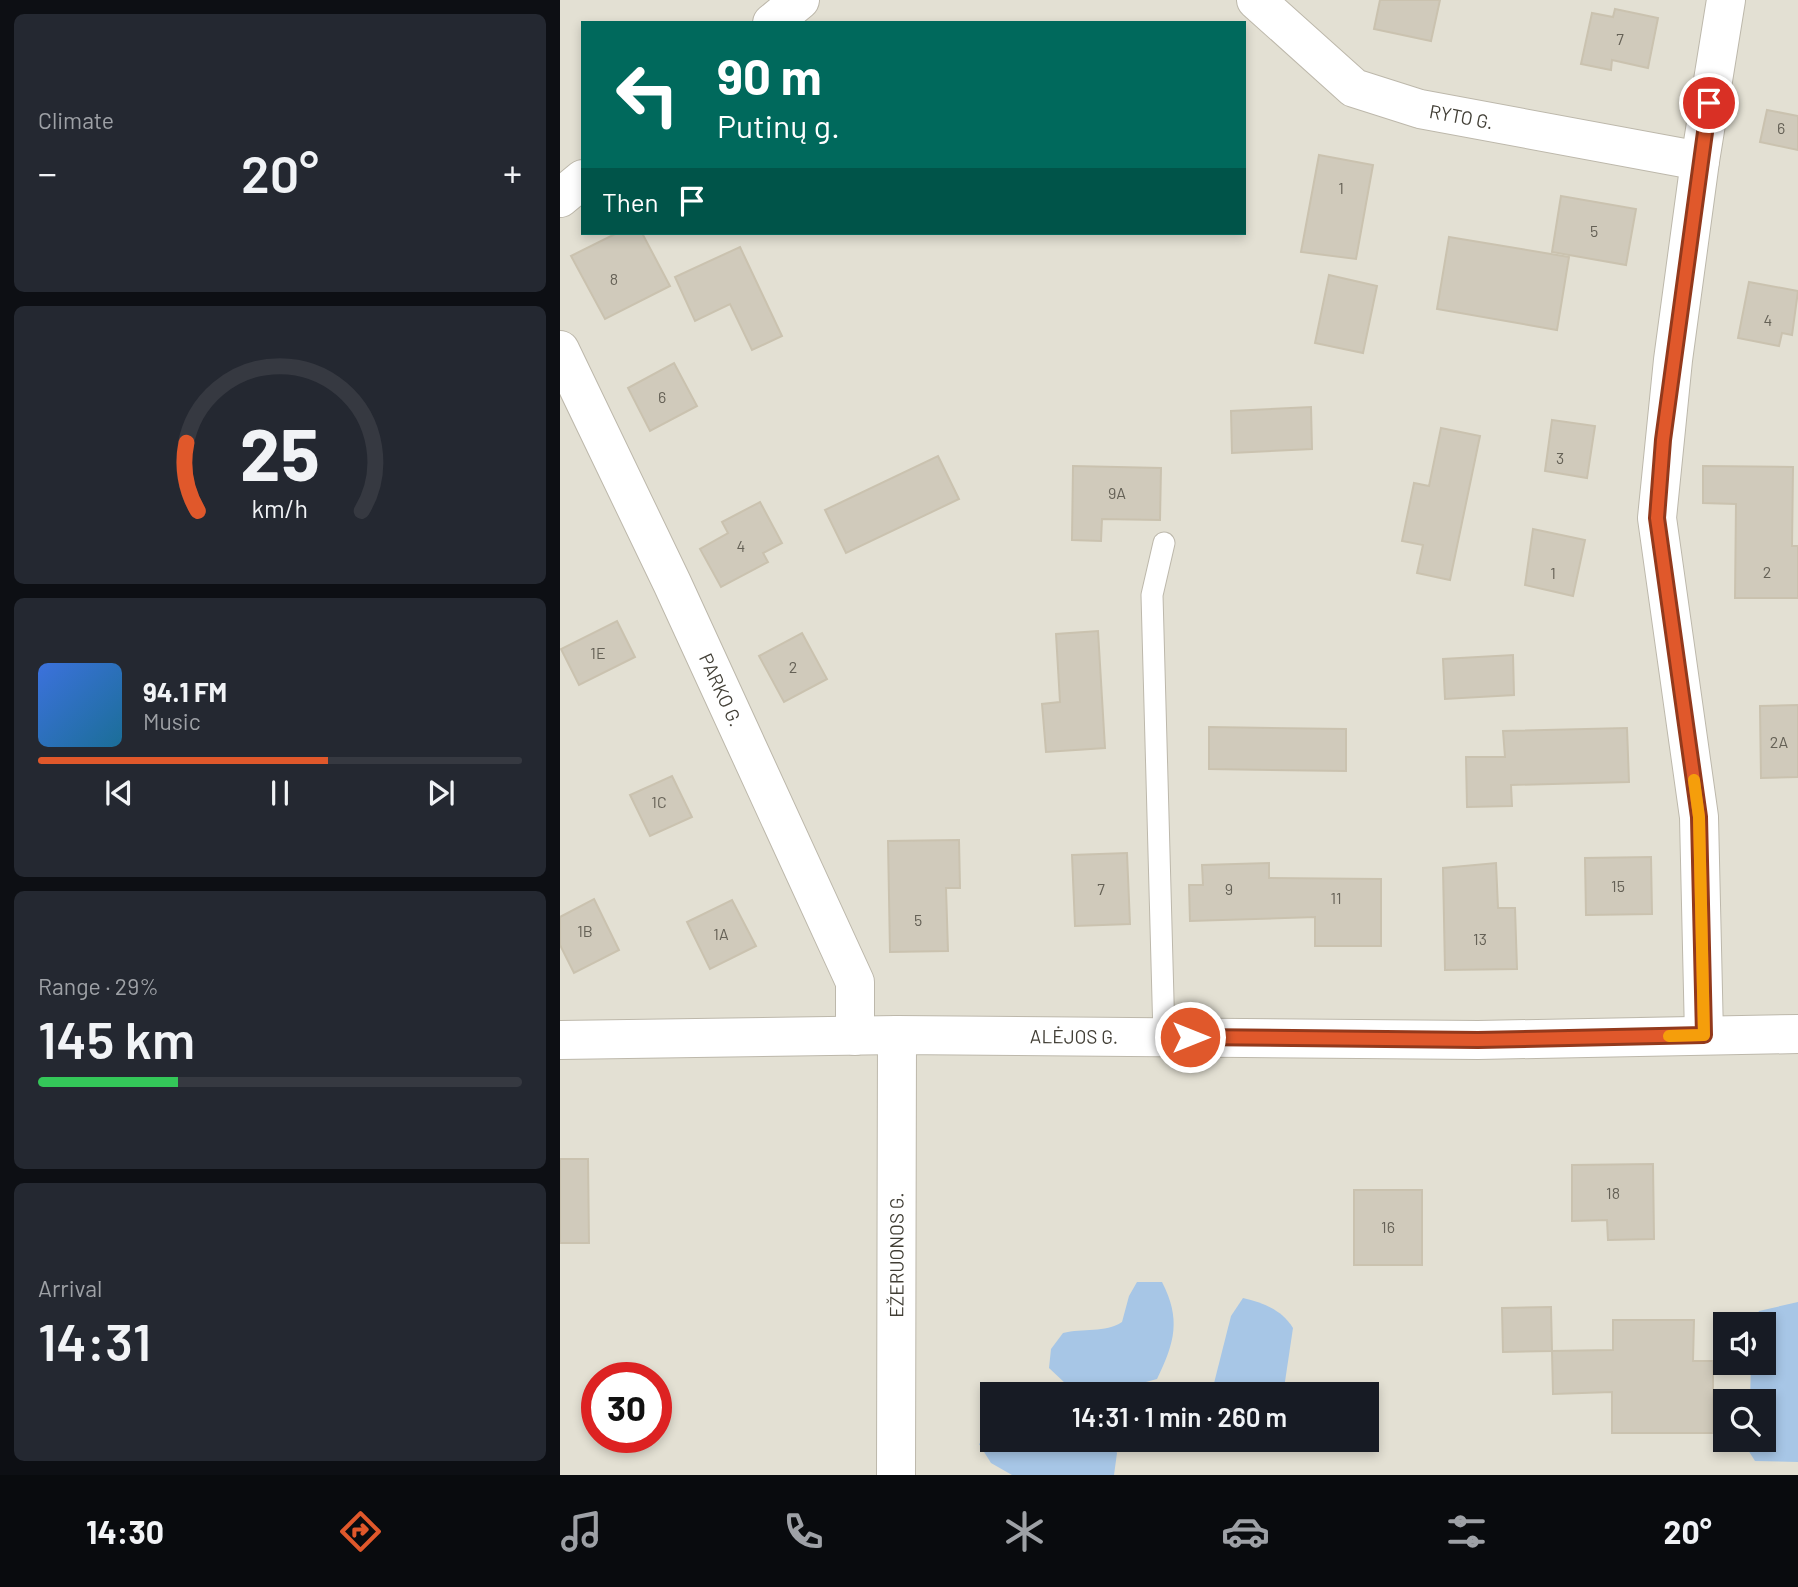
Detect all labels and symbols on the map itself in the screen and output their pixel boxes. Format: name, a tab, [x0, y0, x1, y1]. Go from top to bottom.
house number: 7	[1616, 29, 1624, 48]
pin	[1679, 73, 1739, 133]
street label: RYTO G.	[1428, 99, 1495, 133]
house number: 6	[1777, 118, 1785, 137]
house number: 1	[1338, 178, 1344, 197]
house number: 5	[1590, 221, 1598, 240]
house number: 8	[610, 269, 618, 288]
house number: 4	[1764, 310, 1772, 329]
house number: 6	[658, 387, 666, 406]
house number: 3	[1556, 448, 1564, 467]
house number: 9A	[1108, 483, 1126, 502]
house number: 4	[737, 536, 745, 555]
house number: 2	[1763, 562, 1771, 581]
house number: 1	[1550, 563, 1556, 582]
house number: 1E	[590, 643, 606, 662]
street label: PARKO G.	[695, 649, 748, 730]
house number: 2	[789, 657, 797, 676]
house number: 2A	[1770, 732, 1788, 751]
house number: 1C	[651, 792, 667, 811]
house number: 15	[1611, 876, 1625, 895]
house number: 7	[1097, 879, 1105, 898]
house number: 9	[1225, 879, 1233, 898]
house number: 11	[1330, 888, 1342, 907]
house number: 5	[914, 910, 922, 929]
house number: 1B	[577, 921, 593, 940]
house number: 1A	[713, 924, 729, 943]
house number: 13	[1473, 929, 1487, 948]
position arrow	[1153, 1000, 1227, 1074]
street label: ALĖJOS G.	[1030, 1024, 1118, 1048]
house number: 18	[1606, 1183, 1620, 1202]
street label: EŽERUONOS G.	[884, 1192, 908, 1318]
house number: 16	[1381, 1217, 1395, 1236]
speed limit sign: 30	[581, 1362, 672, 1453]

